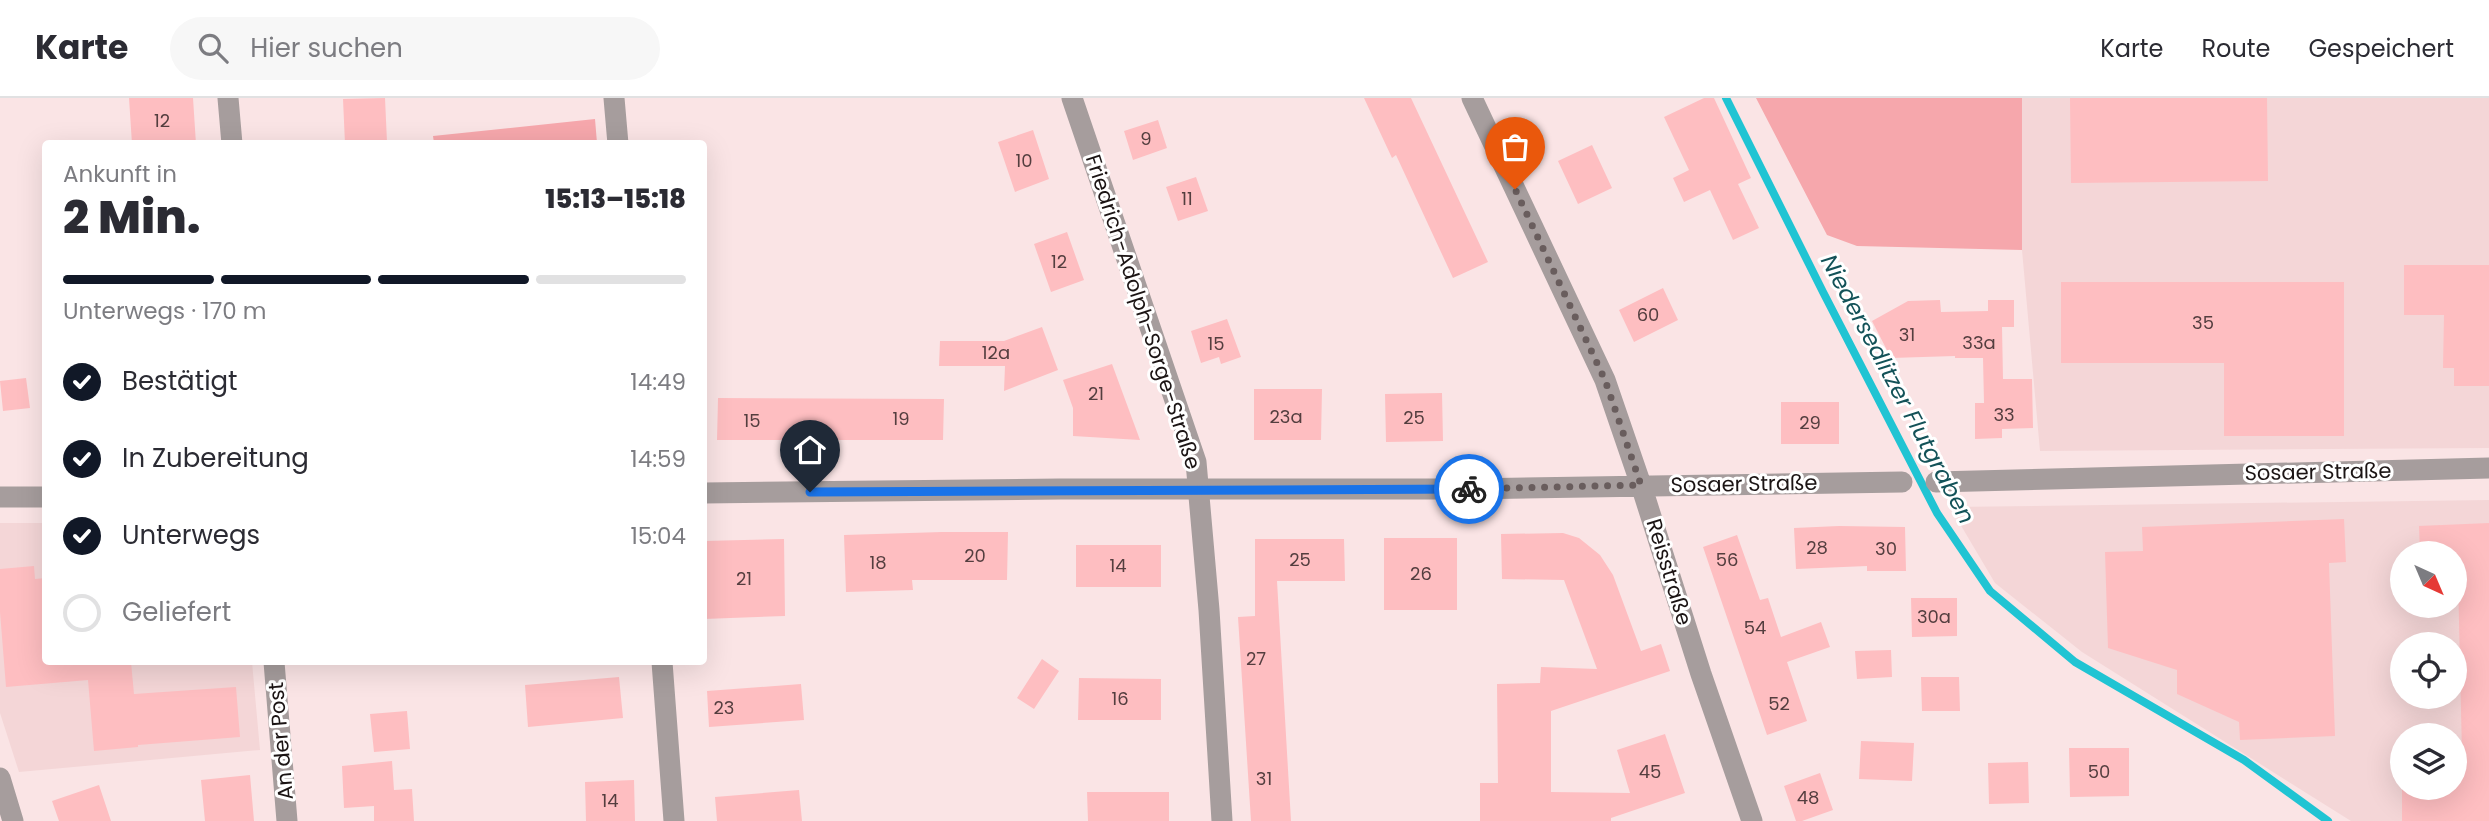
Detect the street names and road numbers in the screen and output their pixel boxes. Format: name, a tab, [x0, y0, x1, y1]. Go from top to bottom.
street label: Friedrich-Adolph-Sorge-Straße	[1079, 151, 1208, 473]
street label: Sosaer Straße	[2244, 456, 2392, 487]
street label: Sosaer Straße	[1670, 468, 1818, 499]
street label: Reisstraße	[1640, 515, 1699, 629]
street label: An der Post	[261, 681, 300, 801]

